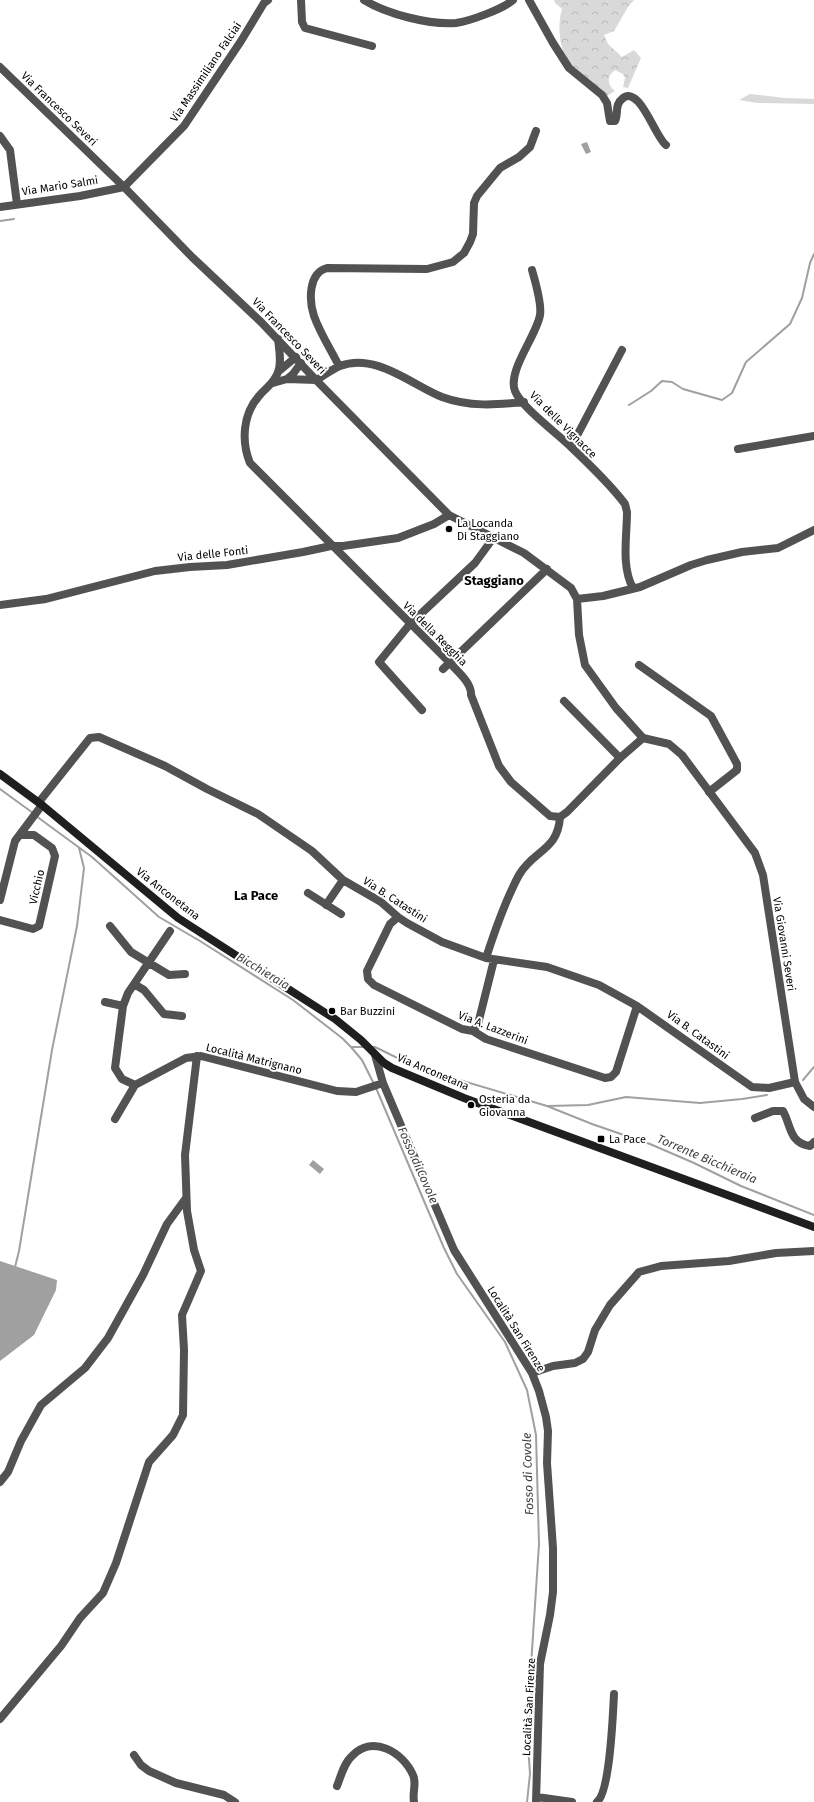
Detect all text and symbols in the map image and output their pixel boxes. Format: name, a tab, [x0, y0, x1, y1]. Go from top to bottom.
street label: Via Massimiliano Falciai	[168, 20, 244, 124]
street label: Via Francesco Severi	[18, 69, 100, 149]
street label: Via Mario Salmi	[21, 174, 99, 198]
street label: Via Francesco Severi	[249, 295, 329, 377]
street label: Via delle Vignacce	[527, 389, 599, 461]
place label: La Locanda Di Staggiano	[457, 517, 519, 543]
marker: La Locanda Di Staggiano	[444, 524, 454, 534]
street label: Via delle Fonti	[177, 544, 249, 564]
district label: Staggiano	[464, 573, 524, 588]
street label: Via della Regghia	[400, 599, 470, 669]
street label: Via Anconetana	[134, 865, 202, 923]
street label: Vicchio	[27, 868, 47, 906]
street label: Via B. Catastini	[360, 874, 430, 926]
district label: La Pace	[234, 888, 278, 903]
street label: Via Giovanni Severi	[770, 896, 798, 992]
water label: Bicchieraia	[234, 950, 292, 992]
place label: Bar Buzzini	[340, 1005, 395, 1018]
marker: Bar Buzzini	[327, 1006, 337, 1016]
street label: Via B. Catastini	[664, 1008, 732, 1062]
street label: Via A. Lazzerini	[456, 1009, 530, 1047]
street label: Località Matrignano	[205, 1041, 303, 1077]
street label: Via Anconetana	[395, 1051, 471, 1093]
place label: Osteria da Giovanna	[479, 1093, 530, 1119]
marker: Osteria da Giovanna	[466, 1100, 476, 1110]
water label: Fosso di Covole	[395, 1124, 441, 1206]
water label: Torrente Bicchieraia	[655, 1132, 759, 1186]
place label: La Pace	[609, 1133, 646, 1146]
marker: La Pace	[596, 1134, 606, 1144]
street label: Località San Firenze	[484, 1284, 548, 1374]
water label: Fosso di Covole	[520, 1433, 536, 1515]
street label: Località San Firenze	[520, 1658, 538, 1756]

